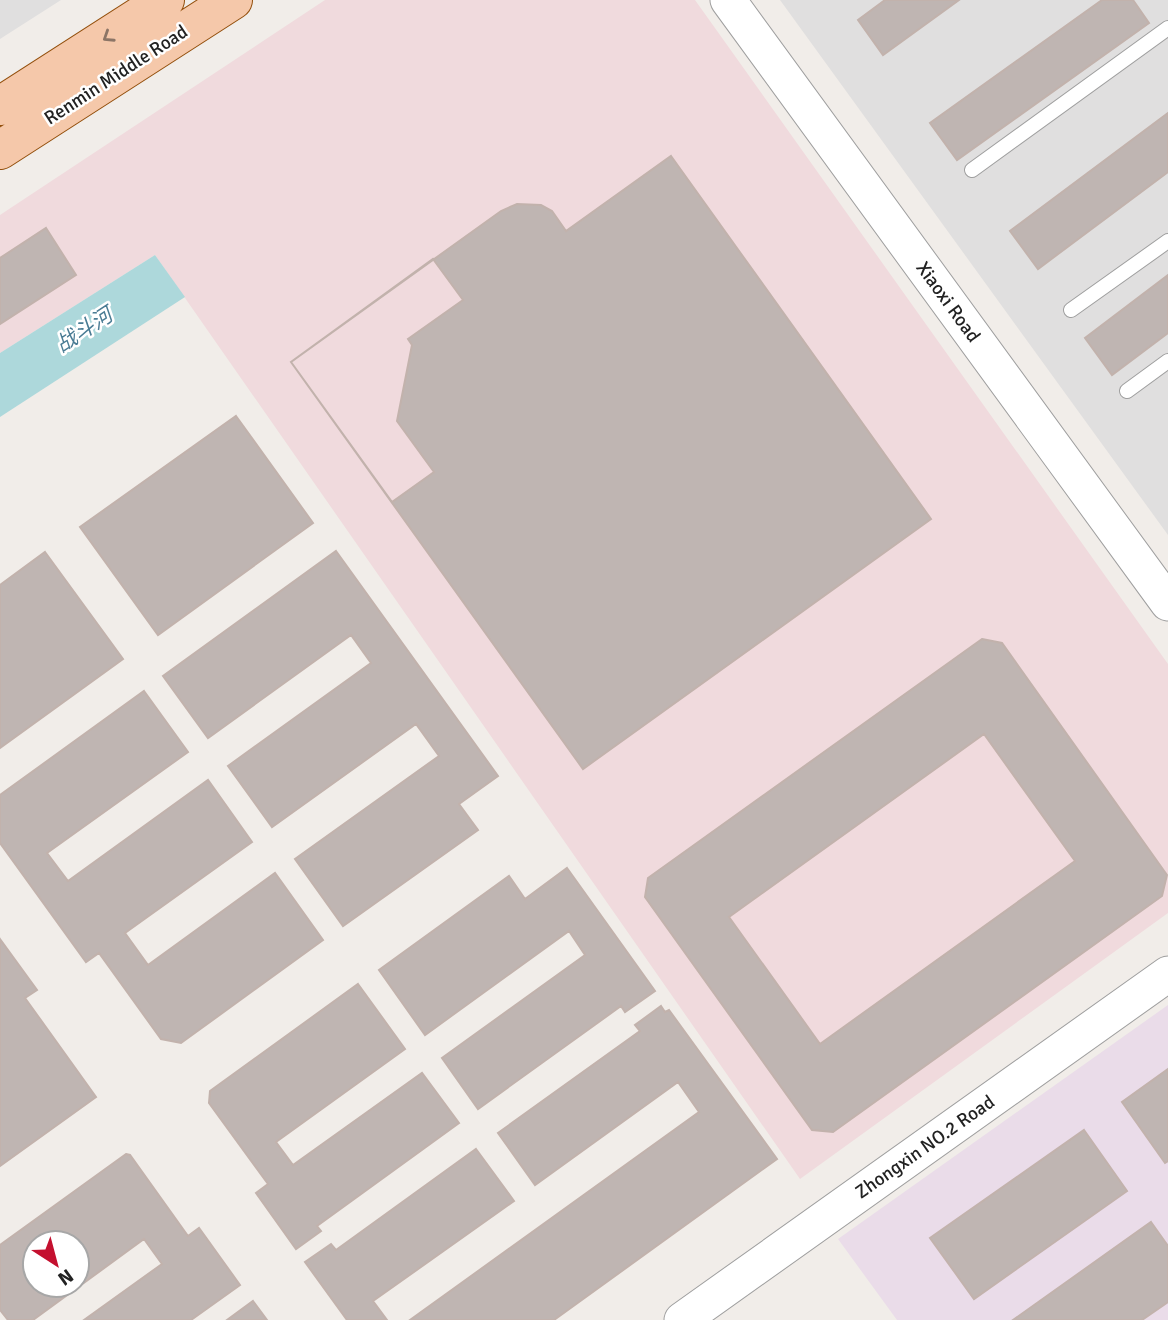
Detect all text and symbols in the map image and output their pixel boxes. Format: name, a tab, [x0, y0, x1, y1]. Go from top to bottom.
street label: Renmin Middle Road	[40, 20, 192, 130]
one-way arrow	[102, 28, 115, 41]
street label: Xiaoxi Road	[911, 257, 985, 347]
water label: 战斗河	[51, 300, 121, 358]
street label: Zhongxin NO.2 Road	[851, 1090, 999, 1204]
north arrow	[21, 1229, 91, 1299]
text: N	[53, 1263, 78, 1291]

